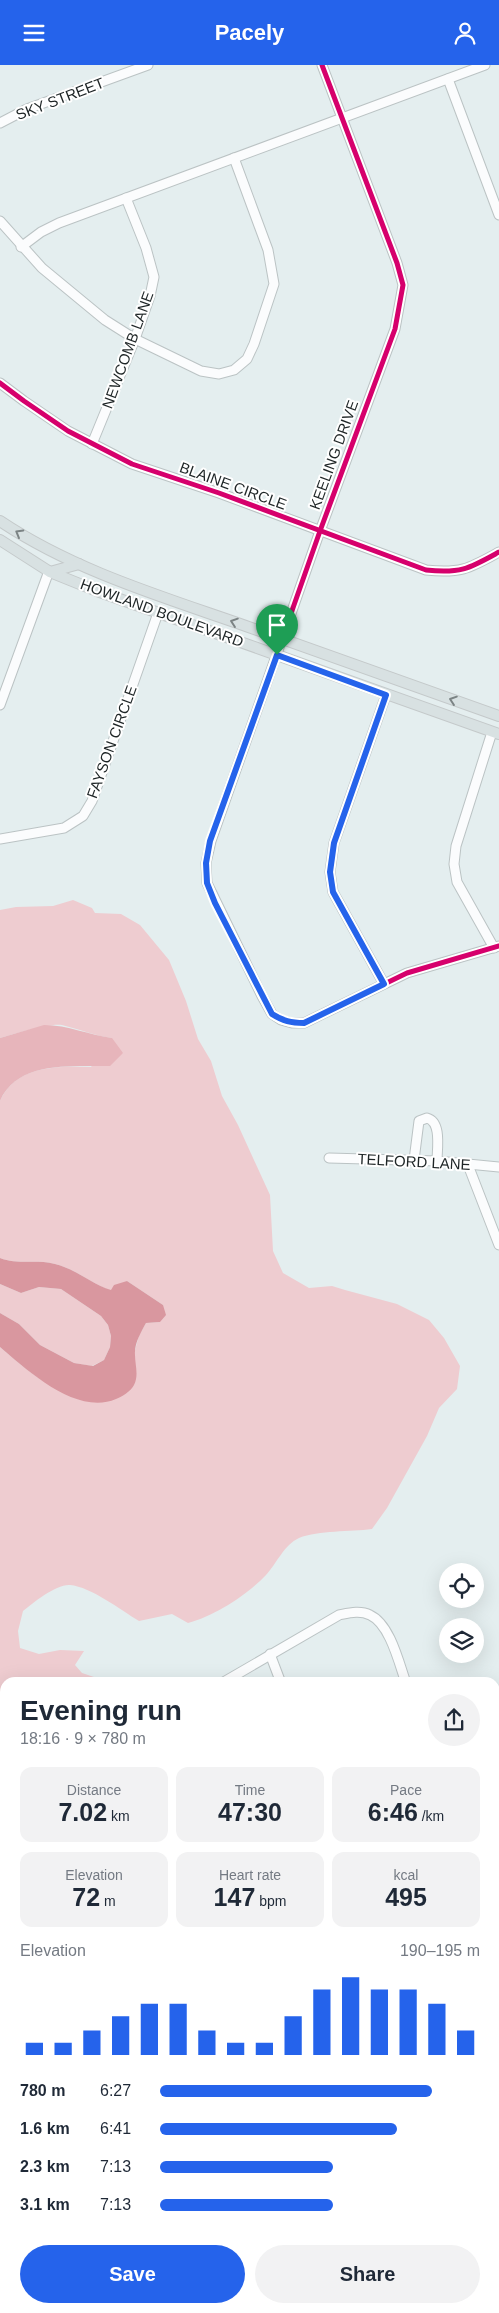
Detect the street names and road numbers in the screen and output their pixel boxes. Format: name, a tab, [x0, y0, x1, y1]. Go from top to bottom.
street label: SKY STREET	[13, 74, 106, 123]
street label: NEWCOMB LANE	[98, 289, 157, 411]
street label: KEELING DRIVE	[306, 398, 361, 512]
street label: BLAINE CIRCLE	[177, 458, 289, 513]
street label: HOWLAND BOULEVARD	[78, 575, 246, 650]
street label: FAYSON CIRCLE	[83, 683, 140, 801]
street label: TELFORD LANE	[357, 1150, 471, 1173]

